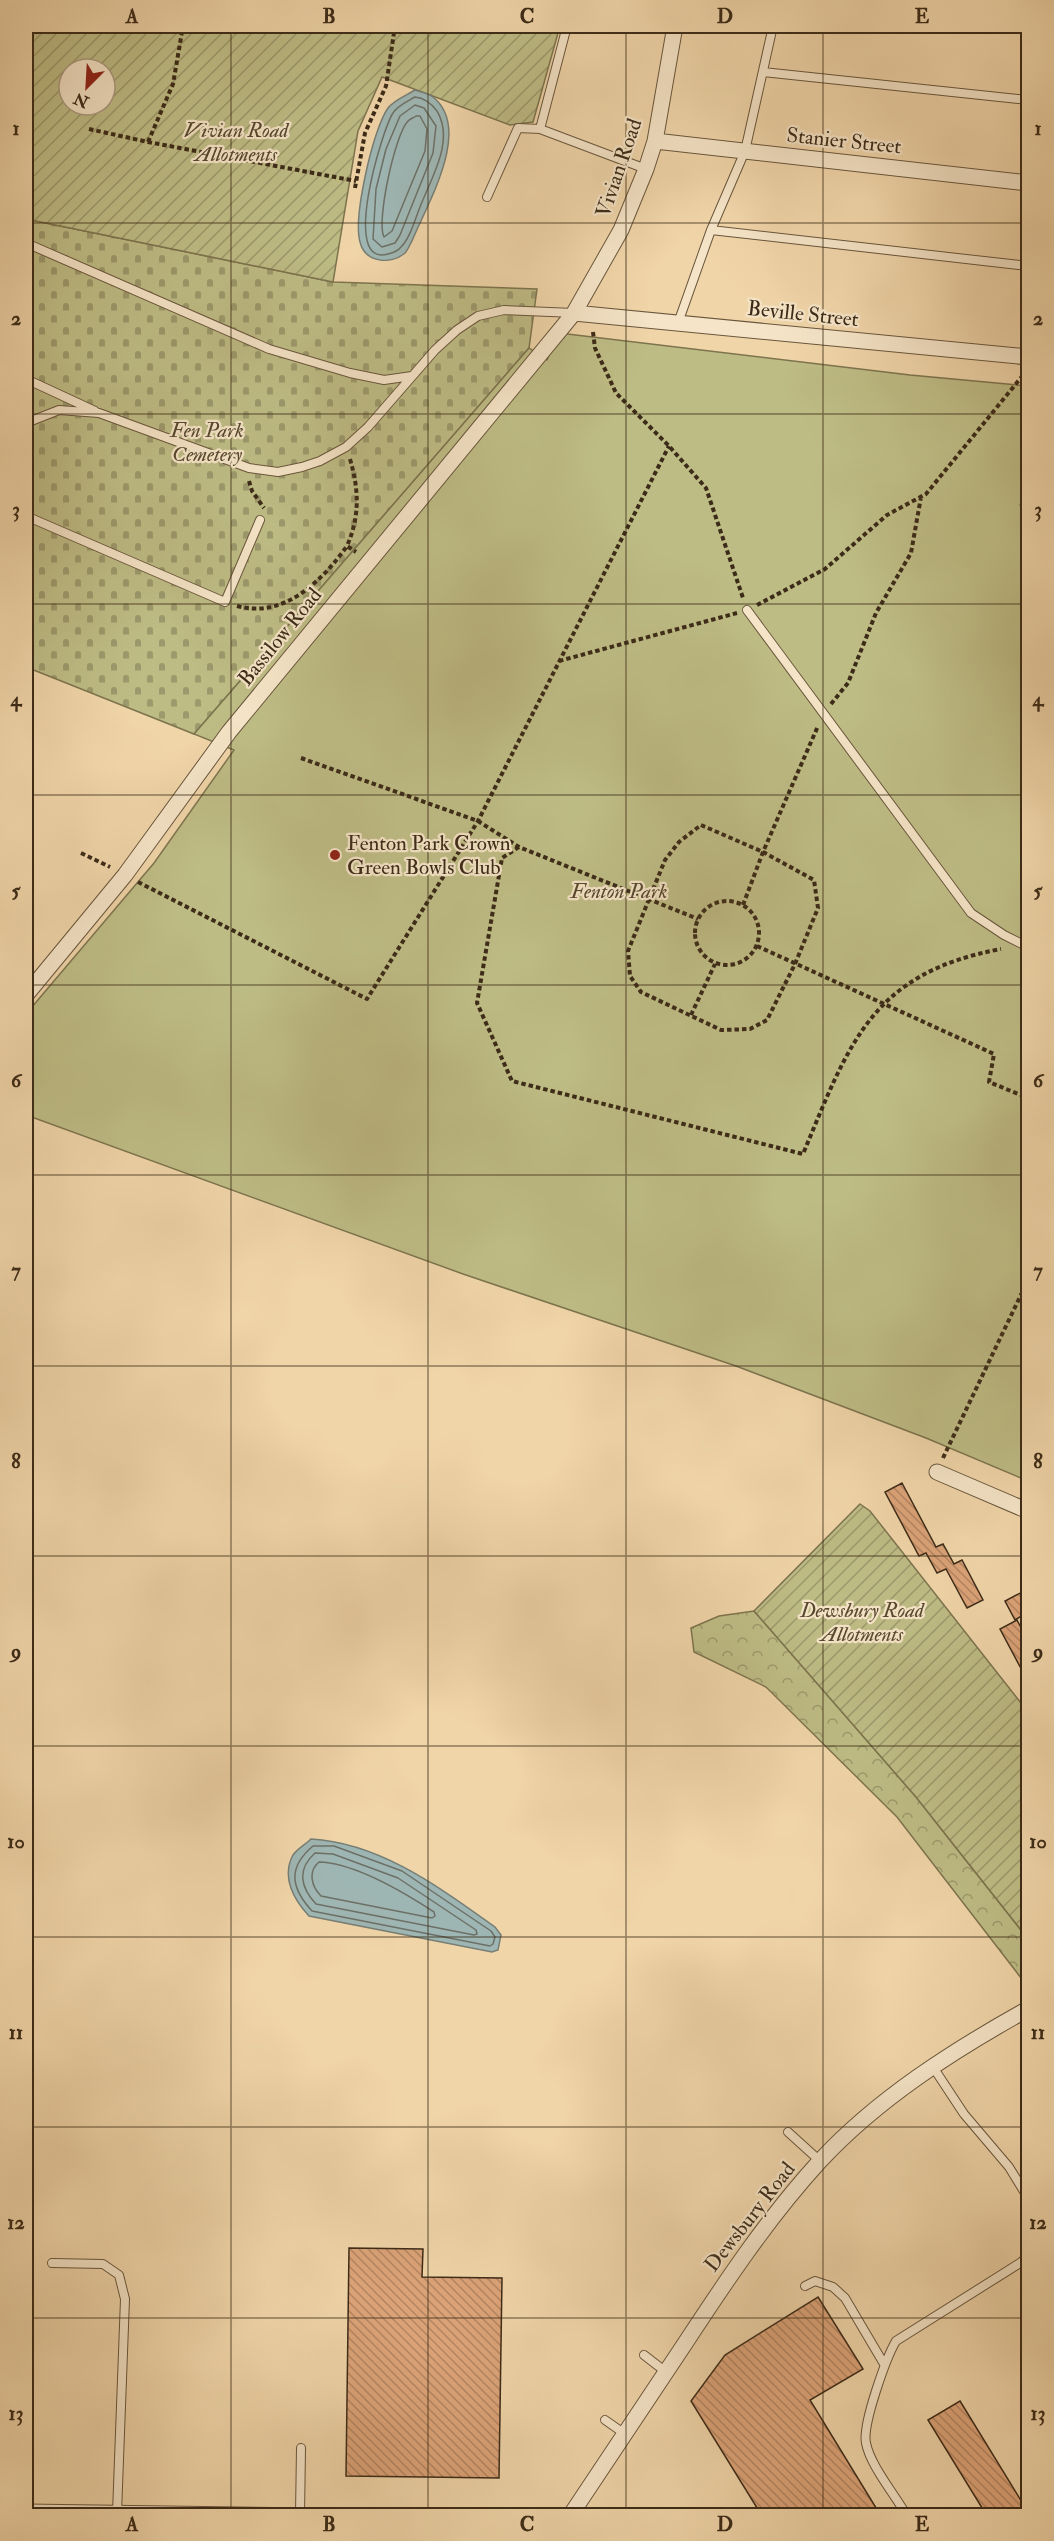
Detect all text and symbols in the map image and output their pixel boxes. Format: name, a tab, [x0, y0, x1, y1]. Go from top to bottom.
text: A	[125, 4, 139, 29]
text: B	[322, 4, 336, 29]
text: C	[520, 4, 534, 29]
text: D	[717, 4, 733, 29]
text: E	[915, 4, 930, 29]
north arrow	[57, 57, 117, 117]
text: N	[70, 87, 93, 112]
street label: Vivian Road	[590, 114, 649, 221]
text: 1	[12, 116, 20, 141]
text: 1	[1034, 116, 1042, 141]
park label: Vivian Road Allotments	[184, 117, 289, 168]
street label: Stanier Street	[785, 122, 903, 160]
street label: Beville Street	[746, 295, 860, 333]
text: 2	[11, 306, 21, 331]
text: 2	[1033, 306, 1043, 331]
park label: Fen Park Cemetery	[169, 417, 244, 468]
text: 3	[12, 497, 20, 522]
text: 3	[1034, 497, 1042, 522]
street label: Bassilow Road	[232, 582, 328, 692]
text: 4	[10, 687, 23, 712]
text: 4	[1032, 687, 1045, 712]
place label: Fenton Park Crown Green Bowls Club	[347, 830, 511, 881]
marker: Fenton Park Crown Green Bowls Club	[328, 848, 342, 862]
text: 5	[12, 878, 22, 903]
park label: Fenton Park	[570, 878, 667, 905]
text: 5	[1034, 878, 1044, 903]
text: 6	[11, 1068, 23, 1093]
text: 6	[1033, 1068, 1045, 1093]
text: 7	[11, 1258, 21, 1283]
text: 7	[1033, 1258, 1043, 1283]
text: 8	[11, 1449, 21, 1474]
text: 8	[1033, 1449, 1043, 1474]
park label: Dewsbury Road Allotments	[799, 1597, 925, 1648]
text: 9	[9, 1639, 21, 1664]
text: 9	[1031, 1639, 1043, 1664]
text: 10	[7, 1829, 25, 1854]
text: 10	[1029, 1829, 1047, 1854]
text: 11	[9, 2020, 23, 2045]
text: 11	[1031, 2020, 1045, 2045]
street label: Dewsbury Road	[699, 2156, 802, 2278]
text: 12	[7, 2210, 25, 2235]
text: 12	[1029, 2210, 1047, 2235]
text: 13	[9, 2401, 23, 2426]
text: 13	[1031, 2401, 1045, 2426]
text: A	[125, 2512, 139, 2537]
text: B	[322, 2512, 336, 2537]
text: C	[520, 2512, 534, 2537]
text: D	[717, 2512, 733, 2537]
text: E	[915, 2512, 930, 2537]

